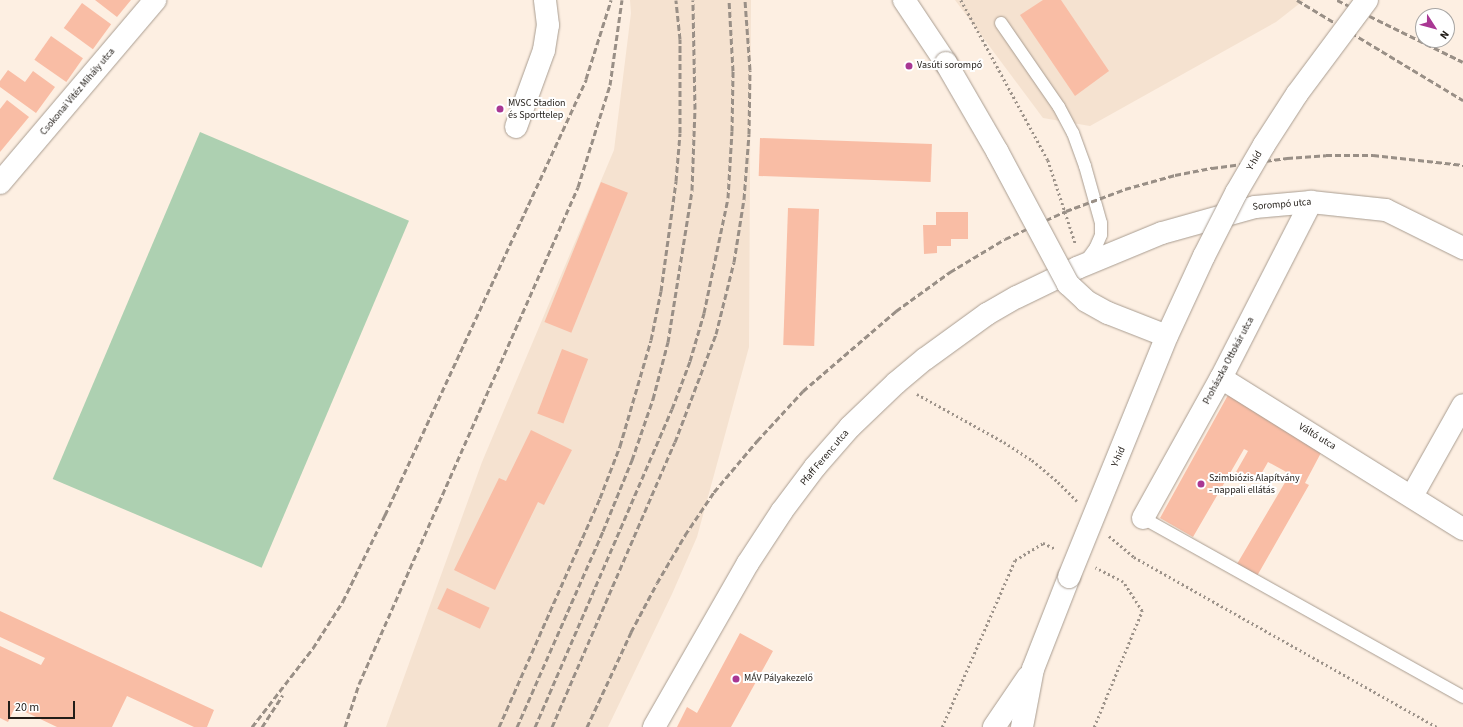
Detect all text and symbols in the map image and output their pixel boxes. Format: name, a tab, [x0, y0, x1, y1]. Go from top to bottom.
north arrow	[1415, 8, 1455, 48]
text: N	[1436, 27, 1453, 42]
street label: Csokonai Vitéz Mihály utca	[38, 46, 118, 138]
place label: Vasúti sorompó	[917, 60, 982, 72]
marker: Vasúti sorompó	[904, 61, 914, 71]
place label: MVSC Stadion és Sporttelep	[508, 97, 566, 120]
marker: MVSC Stadion és Sporttelep	[495, 104, 505, 114]
street label: Y-híd	[1245, 149, 1265, 173]
street label: Sorompó utca	[1252, 196, 1312, 214]
street label: Prohászka Ottokár utca	[1201, 315, 1257, 407]
street label: Váltó utca	[1296, 421, 1338, 453]
street label: Pfaff Ferenc utca	[798, 428, 852, 488]
street label: Y-híd	[1109, 445, 1129, 469]
place label: Szimbiózis Alapítvány - nappali ellátás	[1209, 472, 1300, 496]
marker: Szimbiózis Alapítvány - nappali ellátás	[1196, 479, 1206, 489]
place label: MÁV Pályakezelő	[744, 673, 813, 685]
marker: MÁV Pályakezelő	[731, 674, 741, 684]
scale bar	[10, 693, 77, 719]
text: 20 m	[15, 699, 39, 716]

